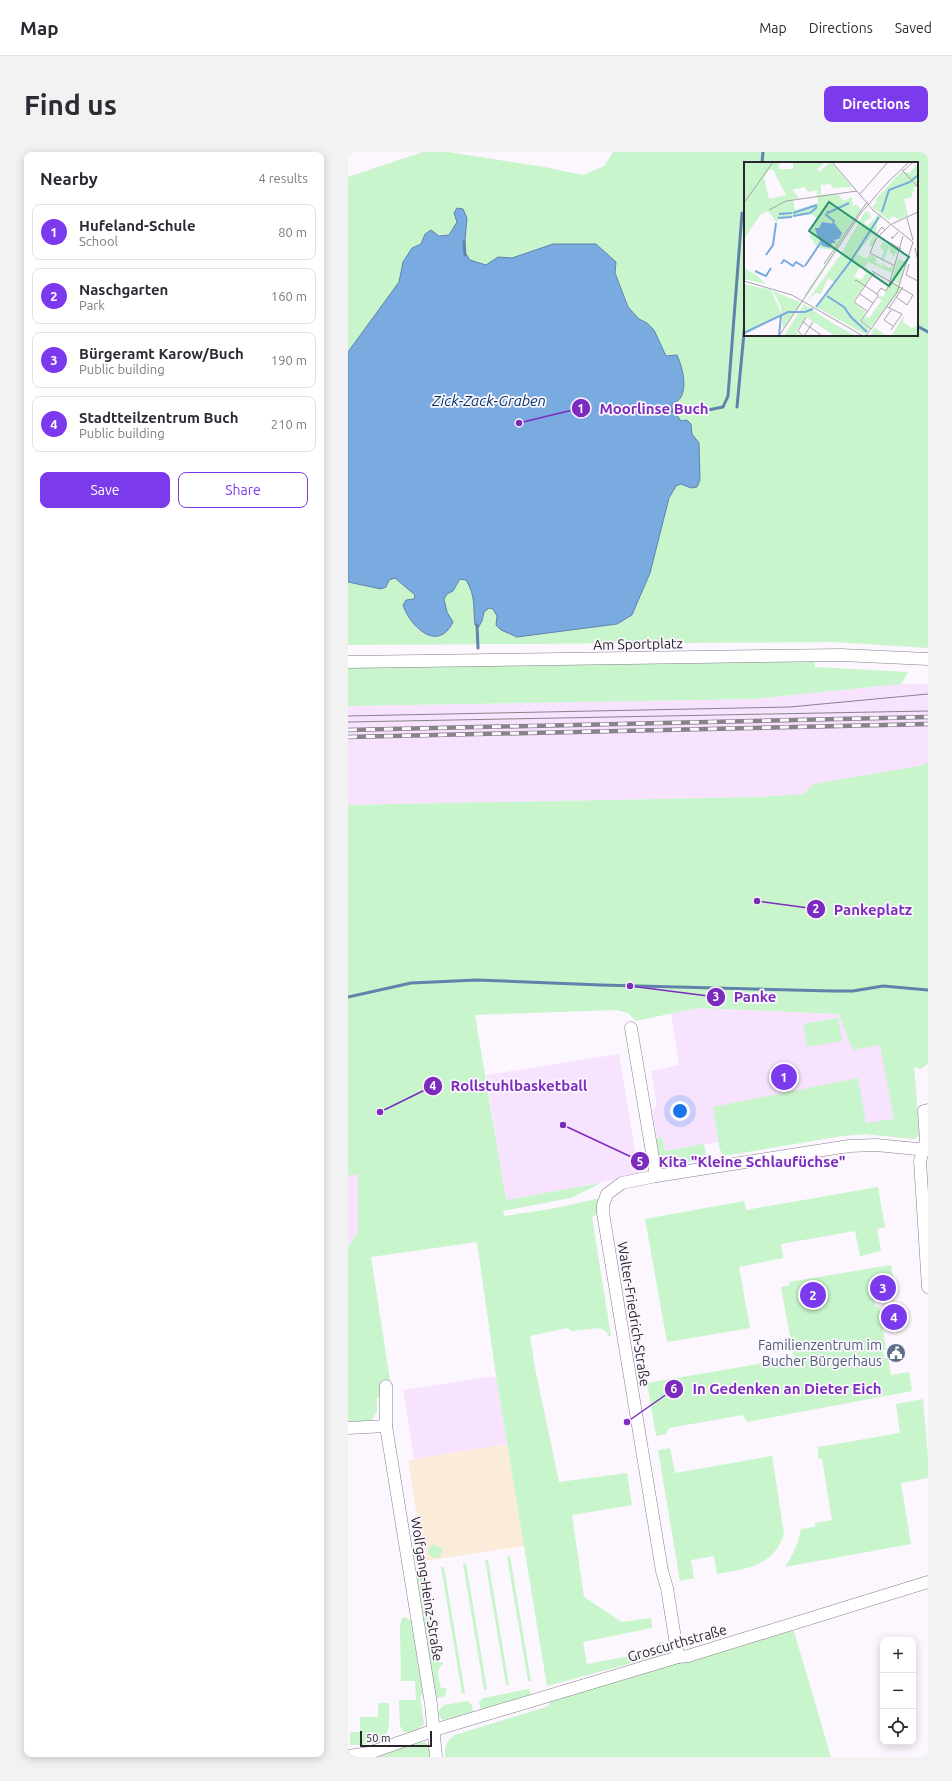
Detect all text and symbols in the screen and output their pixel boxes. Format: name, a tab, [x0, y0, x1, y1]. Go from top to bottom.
text: Map	[20, 17, 59, 39]
text: Map	[759, 20, 787, 36]
text: Directions	[809, 20, 873, 36]
text: Saved	[895, 20, 932, 36]
button: Directions	[824, 86, 928, 122]
text: Find us	[24, 89, 117, 120]
inset map	[744, 162, 918, 336]
text: Nearby	[40, 169, 98, 188]
text: 4 results	[258, 171, 308, 185]
text: Hufeland-Schule	[79, 217, 196, 234]
text: 1	[50, 225, 58, 239]
text: 80 m	[278, 225, 307, 239]
text: School	[79, 234, 118, 248]
text: Naschgarten	[79, 281, 168, 298]
text: 2	[50, 289, 58, 303]
text: 160 m	[271, 289, 307, 303]
text: Park	[79, 298, 105, 312]
text: Bürgeramt Karow/Buch	[79, 345, 244, 362]
text: 3	[50, 353, 58, 367]
text: 190 m	[271, 353, 307, 367]
text: Public building	[79, 362, 165, 376]
water label: Zick-Zack-Graben	[431, 392, 546, 409]
callout: Moorlinse Buch	[571, 395, 717, 422]
text: Moorlinse Buch	[599, 400, 709, 417]
text: 1	[578, 402, 584, 415]
text: Stadtteilzentrum Buch	[79, 409, 238, 426]
text: 4	[50, 417, 58, 431]
text: 210 m	[271, 417, 307, 431]
text: Public building	[79, 426, 165, 440]
button: Save	[40, 472, 170, 508]
button: Share	[178, 472, 308, 508]
street label: Am Sportplatz	[593, 635, 683, 653]
callout: Pankeplatz	[806, 896, 920, 923]
text: Pankeplatz	[834, 901, 912, 918]
text: 2	[813, 902, 820, 915]
callout: Panke	[706, 983, 785, 1010]
text: Panke	[734, 988, 776, 1005]
text: 3	[713, 990, 719, 1003]
pin: 1	[771, 1062, 797, 1092]
callout: Rollstuhlbasketball	[423, 1073, 596, 1100]
text: Rollstuhlbasketball	[451, 1077, 588, 1094]
text: 4	[430, 1079, 437, 1092]
your location	[670, 1101, 690, 1121]
callout: Kita "Kleine Schlaufüchse"	[630, 1148, 853, 1175]
text: Kita "Kleine Schlaufüchse"	[658, 1153, 846, 1170]
text: 5	[637, 1155, 644, 1168]
street label: Walter-Friedrich-Straße	[615, 1240, 653, 1388]
pin: 3	[870, 1273, 896, 1303]
pin: 2	[800, 1280, 826, 1310]
pin: 4	[881, 1302, 907, 1332]
place label: Familienzentrum im Bucher Bürgerhaus	[758, 1337, 882, 1369]
public building icon: Familienzentrum im Bucher Bürgerhaus	[885, 1342, 907, 1364]
callout: In Gedenken an Dieter Eich	[664, 1376, 890, 1403]
text: In Gedenken an Dieter Eich	[692, 1380, 882, 1397]
text: 6	[671, 1382, 678, 1395]
street label: Wolfgang-Heinz-Straße	[408, 1516, 446, 1662]
street label: Groscurthstraße	[626, 1621, 728, 1665]
map controls	[880, 1637, 916, 1745]
button: +	[880, 1637, 916, 1673]
button: −	[880, 1673, 916, 1709]
button: locate	[880, 1709, 916, 1745]
scale bar	[360, 1729, 432, 1748]
text: 50 m	[366, 1732, 390, 1744]

